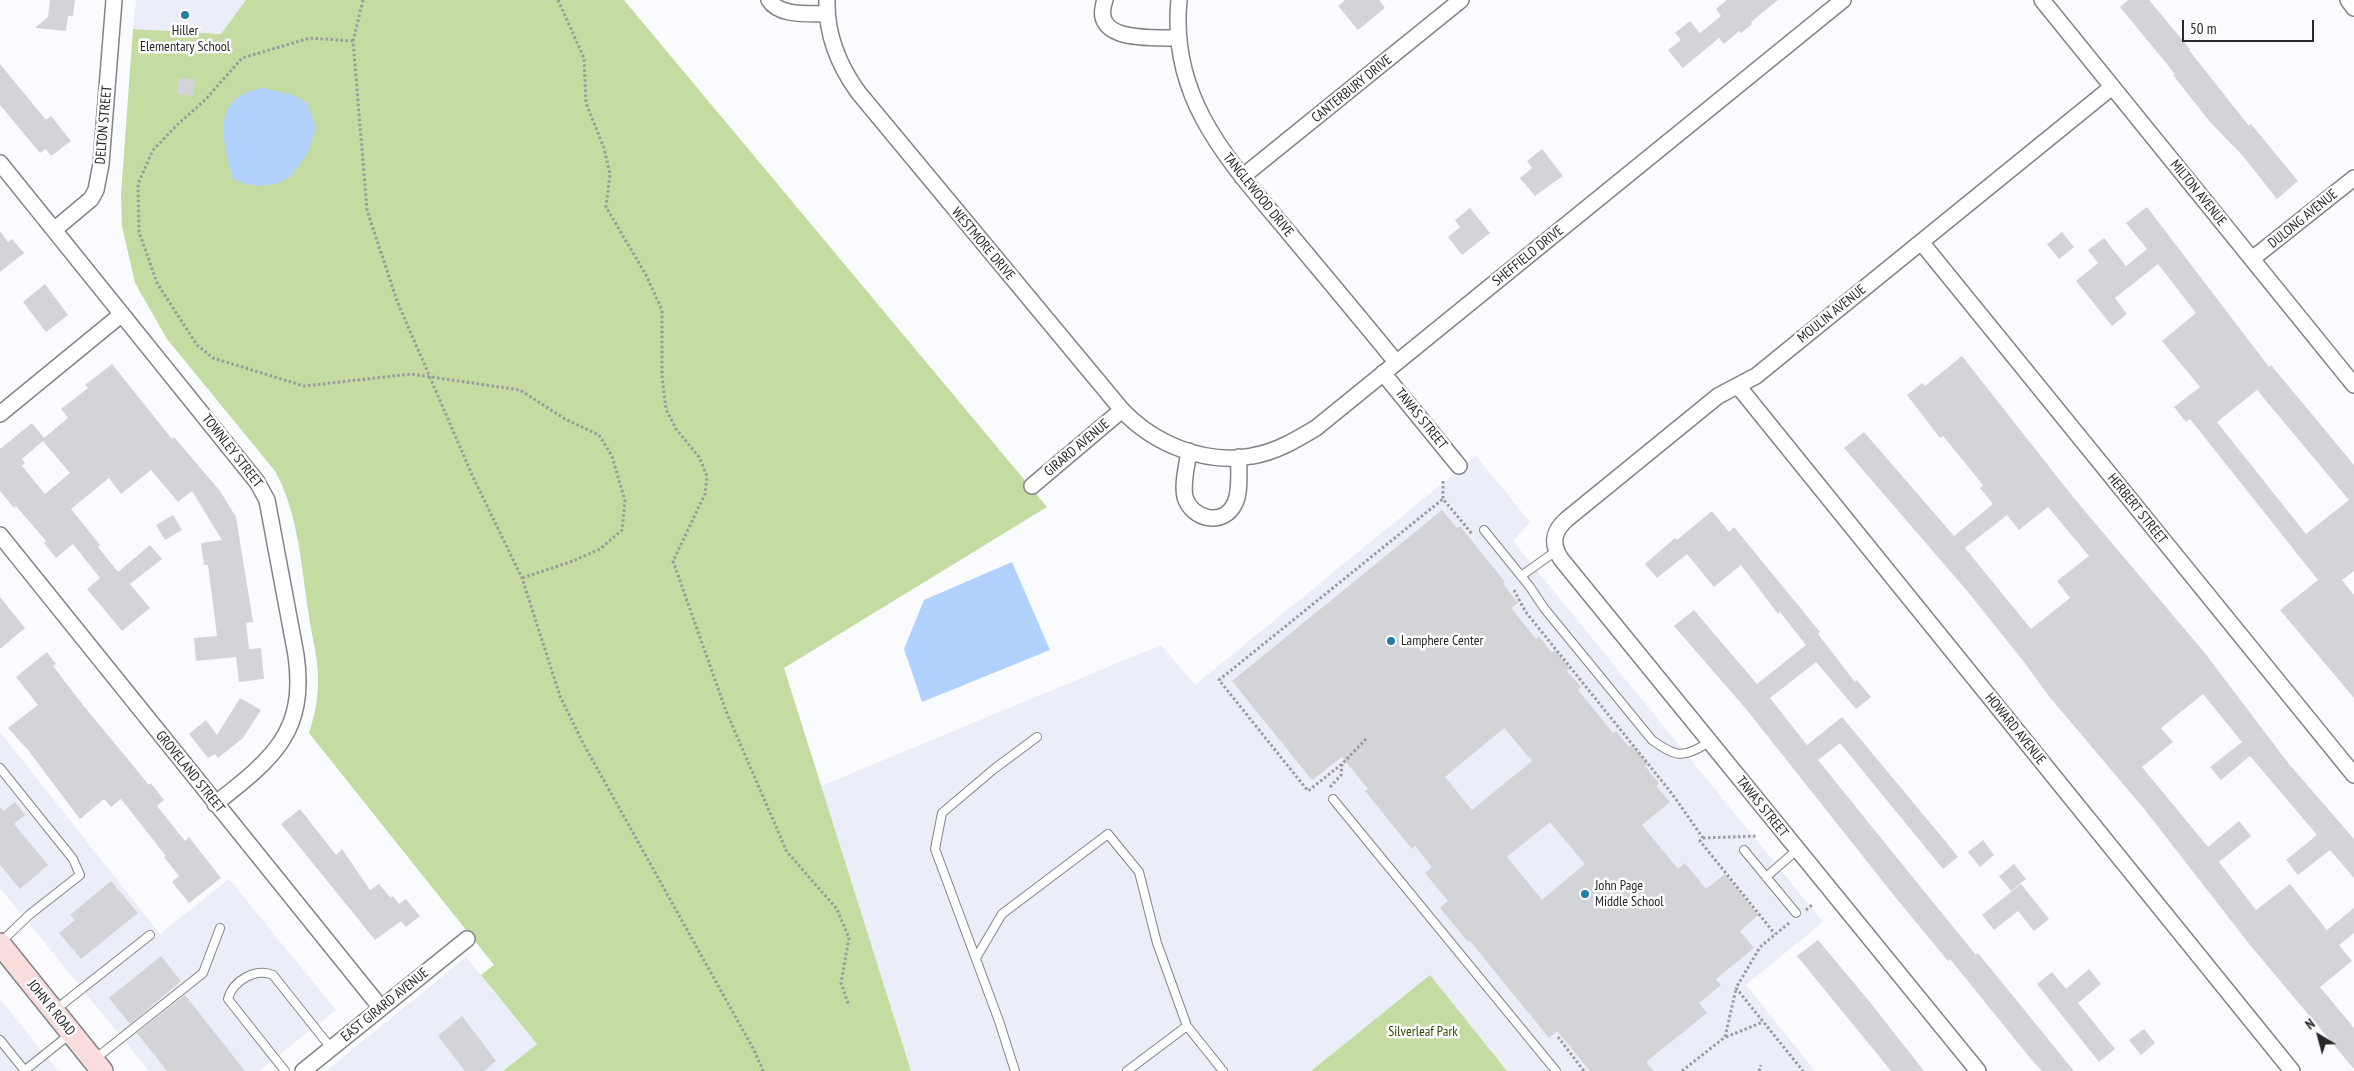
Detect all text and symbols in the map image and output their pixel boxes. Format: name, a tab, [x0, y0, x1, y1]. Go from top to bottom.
marker: Hiller Elementary School	[179, 9, 191, 21]
scale bar	[2184, 10, 2316, 42]
text: 50 m	[2190, 19, 2216, 38]
place label: Hiller Elementary School	[140, 23, 230, 56]
street label: CANTERBURY DRIVE	[1309, 52, 1395, 126]
street label: DELTON STREET	[92, 85, 116, 165]
street label: TANGLEWOOD DRIVE	[1219, 150, 1297, 240]
street label: MILTON AVENUE	[2166, 157, 2230, 229]
street label: DULONG AVENUE	[2265, 186, 2341, 252]
street label: WESTMORE DRIVE	[948, 204, 1018, 284]
street label: SHEFFIELD DRIVE	[1489, 222, 1567, 290]
street label: MOULIN AVENUE	[1795, 281, 1869, 347]
street label: TAWAS STREET	[1391, 385, 1451, 453]
street label: TOWNLEY STREET	[198, 411, 266, 491]
street label: GIRARD AVENUE	[1041, 416, 1113, 480]
street label: HERBERT STREET	[2104, 471, 2170, 547]
place label: Lamphere Center	[1401, 633, 1483, 649]
marker: Lamphere Center	[1385, 635, 1397, 647]
street label: HOWARD AVENUE	[1981, 690, 2049, 768]
street label: GROVELAND STREET	[152, 728, 228, 816]
street label: TAWAS STREET	[1732, 773, 1792, 841]
place label: John Page Middle School	[1595, 878, 1664, 910]
marker: John Page Middle School	[1579, 888, 1591, 900]
street label: EAST GIRARD AVENUE	[338, 965, 432, 1045]
street label: JOHN R ROAD	[24, 977, 78, 1039]
north arrow	[2294, 1011, 2344, 1061]
text: N	[2302, 1015, 2318, 1033]
park label: Silverleaf Park	[1388, 1024, 1458, 1040]

